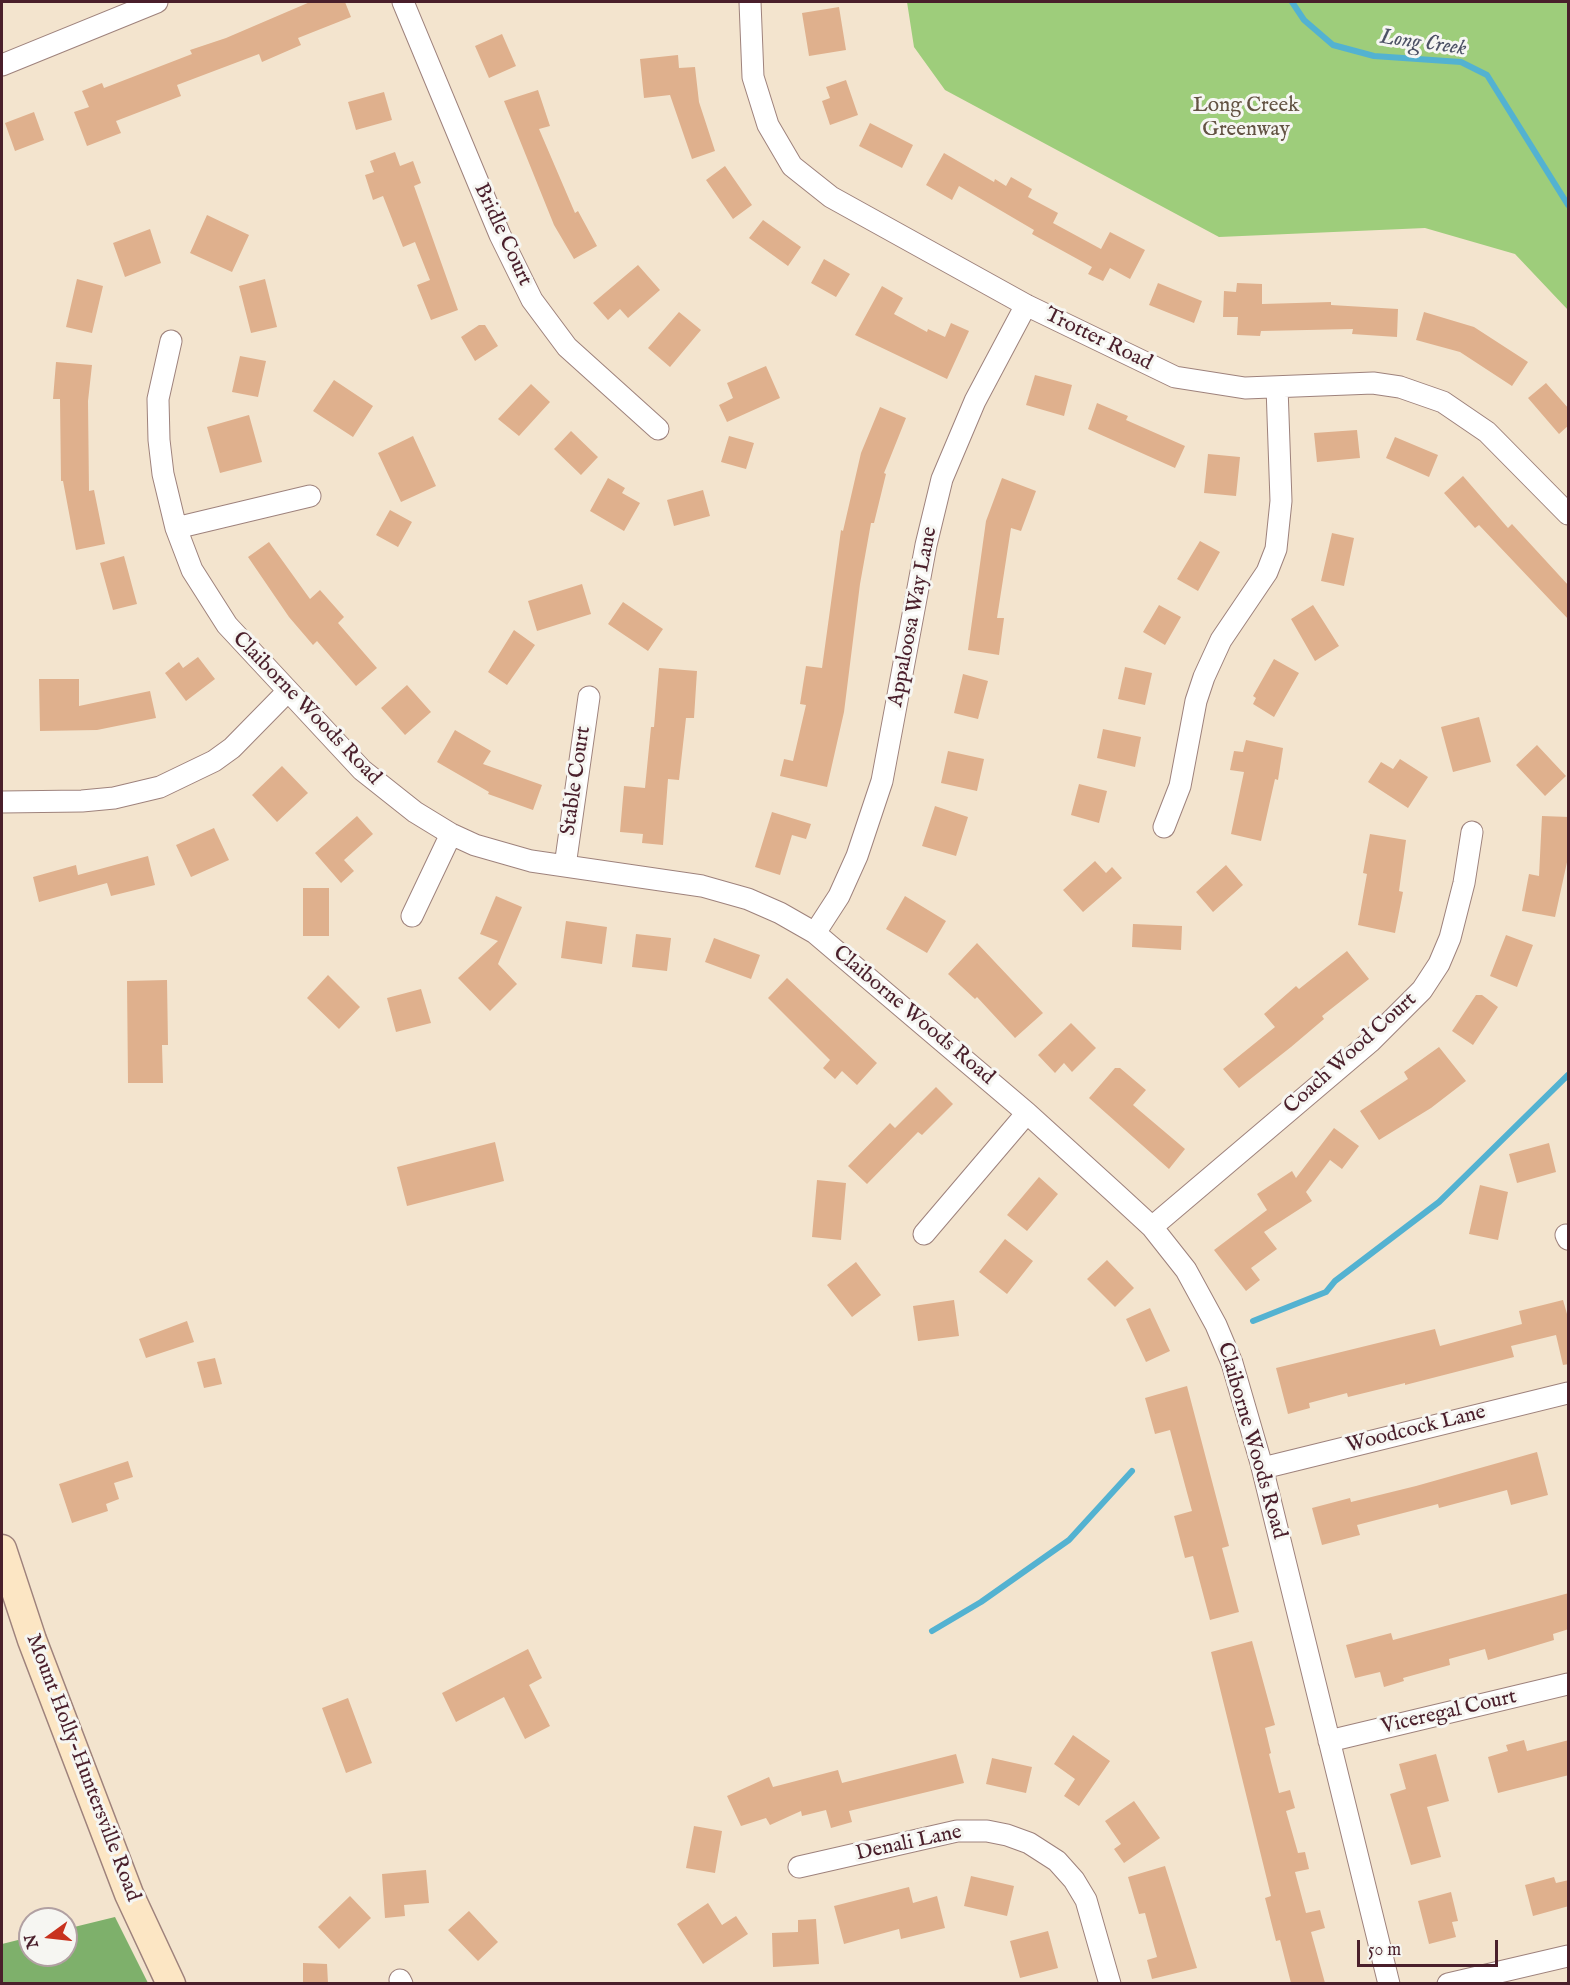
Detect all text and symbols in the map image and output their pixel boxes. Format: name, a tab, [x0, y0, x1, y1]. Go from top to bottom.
water label: Long Creek	[1378, 25, 1468, 63]
park label: Long Creek Greenway	[1193, 94, 1299, 144]
street label: Bridle Court	[467, 180, 537, 290]
street label: Trotter Road	[1040, 303, 1156, 377]
street label: Appaloosa Way Lane	[884, 525, 944, 709]
street label: Claiborne Woods Road	[226, 627, 386, 791]
street label: Stable Court	[557, 725, 597, 837]
street label: Claiborne Woods Road	[827, 941, 999, 1091]
street label: Coach Wood Court	[1280, 988, 1422, 1120]
street label: Claiborne Woods Road	[1211, 1340, 1291, 1542]
street label: Woodcock Lane	[1344, 1401, 1488, 1459]
street label: Mount Holly-Huntersville Road	[19, 1631, 145, 1905]
street label: Viceregal Court	[1379, 1685, 1519, 1741]
street label: Denali Lane	[854, 1820, 964, 1868]
north arrow	[18, 1907, 78, 1967]
scale bar	[1360, 1928, 1501, 1966]
text: N	[21, 1932, 44, 1950]
text: 50 m	[1368, 1939, 1401, 1962]

